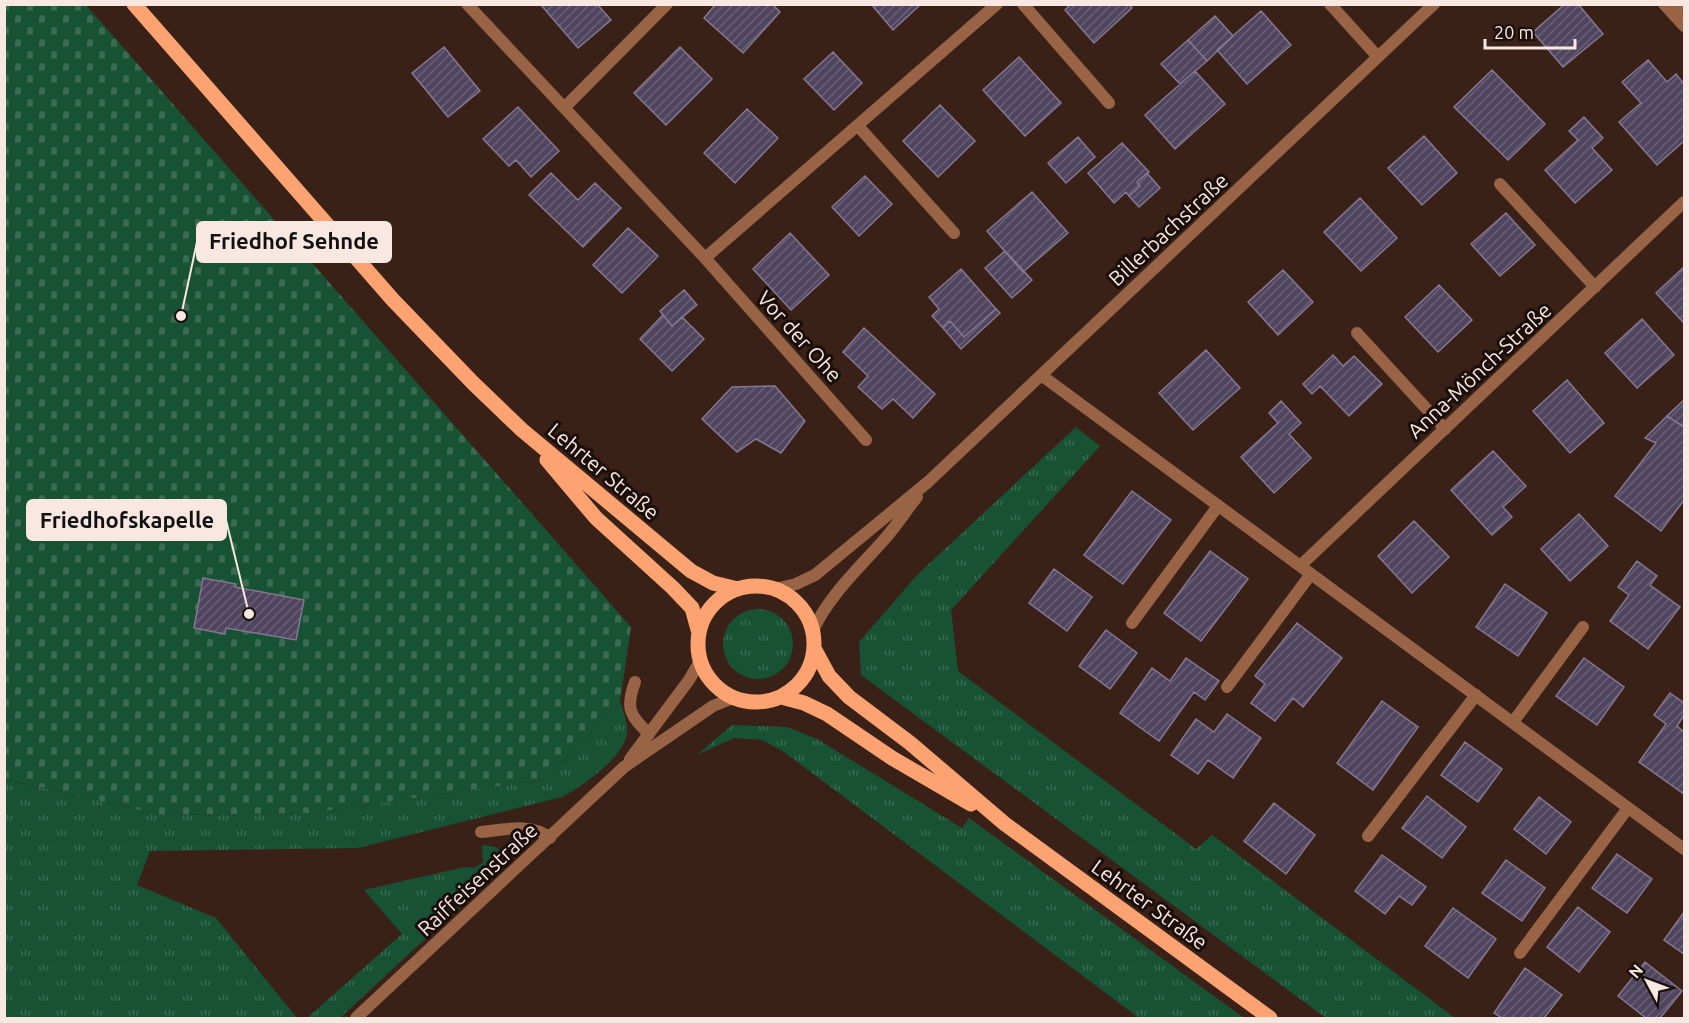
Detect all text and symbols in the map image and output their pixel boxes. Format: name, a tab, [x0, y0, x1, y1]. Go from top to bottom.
scale bar	[1485, 12, 1575, 50]
text: 20 m	[1494, 22, 1534, 42]
street label: Billerbachstraße	[1103, 168, 1233, 290]
callout: Friedhof Sehnde	[197, 222, 391, 262]
text: Friedhof Sehnde	[209, 228, 379, 253]
street label: Vor der Ohe	[753, 286, 847, 386]
street label: Anna-Mönch-Straße	[1402, 297, 1556, 443]
street label: Lehrter Straße	[544, 418, 664, 524]
callout: Friedhofskapelle	[27, 500, 226, 540]
text: Friedhofskapelle	[40, 507, 214, 532]
street label: Raiffeisenstraße	[412, 817, 542, 941]
street label: Lehrter Straße	[1088, 854, 1212, 954]
north arrow	[1617, 951, 1677, 1011]
text: N	[1625, 961, 1646, 982]

